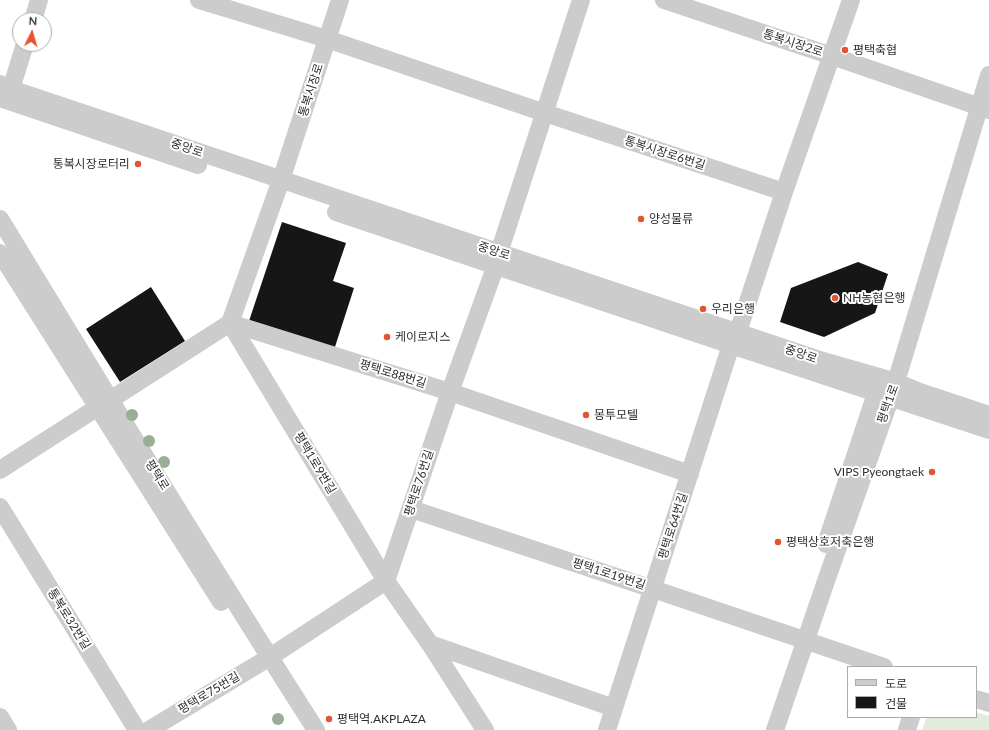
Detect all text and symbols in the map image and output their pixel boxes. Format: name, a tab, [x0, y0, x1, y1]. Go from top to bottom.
north arrow	[12, 12, 52, 52]
text: N	[28, 14, 38, 27]
street label: 통복시장2로	[761, 27, 825, 59]
place label: 평택축협	[853, 43, 897, 57]
marker: 평택축협	[840, 45, 850, 55]
street label: 통복시장로	[296, 62, 326, 118]
street label: 통복시장로6번길	[623, 133, 707, 173]
street label: 중앙로	[169, 136, 205, 160]
place label: 통복시장로터리	[53, 157, 130, 171]
marker: 통복시장로터리	[133, 159, 143, 169]
place label: 양성물류	[649, 212, 693, 226]
marker: 양성물류	[636, 214, 646, 224]
street label: 중앙로	[476, 239, 512, 263]
place label: NH농협은행	[843, 291, 905, 305]
marker: NH농협은행	[830, 293, 840, 303]
place label: 우리은행	[711, 302, 755, 316]
marker: 우리은행	[698, 304, 708, 314]
place label: 케이로지스	[395, 330, 450, 344]
marker: 케이로지스	[382, 332, 392, 342]
street label: 중앙로	[783, 342, 819, 366]
street label: 평택로88번길	[358, 357, 428, 391]
street label: 평택1로	[874, 383, 902, 425]
place label: 몽투모텔	[594, 408, 638, 422]
marker: 몽투모텔	[581, 410, 591, 420]
street label: 평택1로9번길	[291, 430, 339, 496]
street label: 평택로76번길	[401, 448, 437, 518]
street label: 평택로	[142, 457, 172, 493]
place label: VIPS Pyeongtaek	[834, 465, 924, 479]
marker: VIPS Pyeongtaek	[927, 467, 937, 477]
street label: 평택로64번길	[655, 491, 691, 561]
place label: 평택상호저축은행	[786, 535, 874, 549]
marker: 평택상호저축은행	[773, 537, 783, 547]
street label: 평택1로19번길	[571, 555, 647, 593]
street label: 통복로32번길	[45, 586, 93, 652]
legend	[847, 666, 977, 718]
street label: 평택로75번길	[176, 669, 242, 717]
text: 도로	[885, 676, 907, 691]
text: 건물	[885, 696, 907, 711]
place label: 평택역.AKPLAZA	[337, 712, 426, 726]
marker: 평택역.AKPLAZA	[324, 714, 334, 724]

